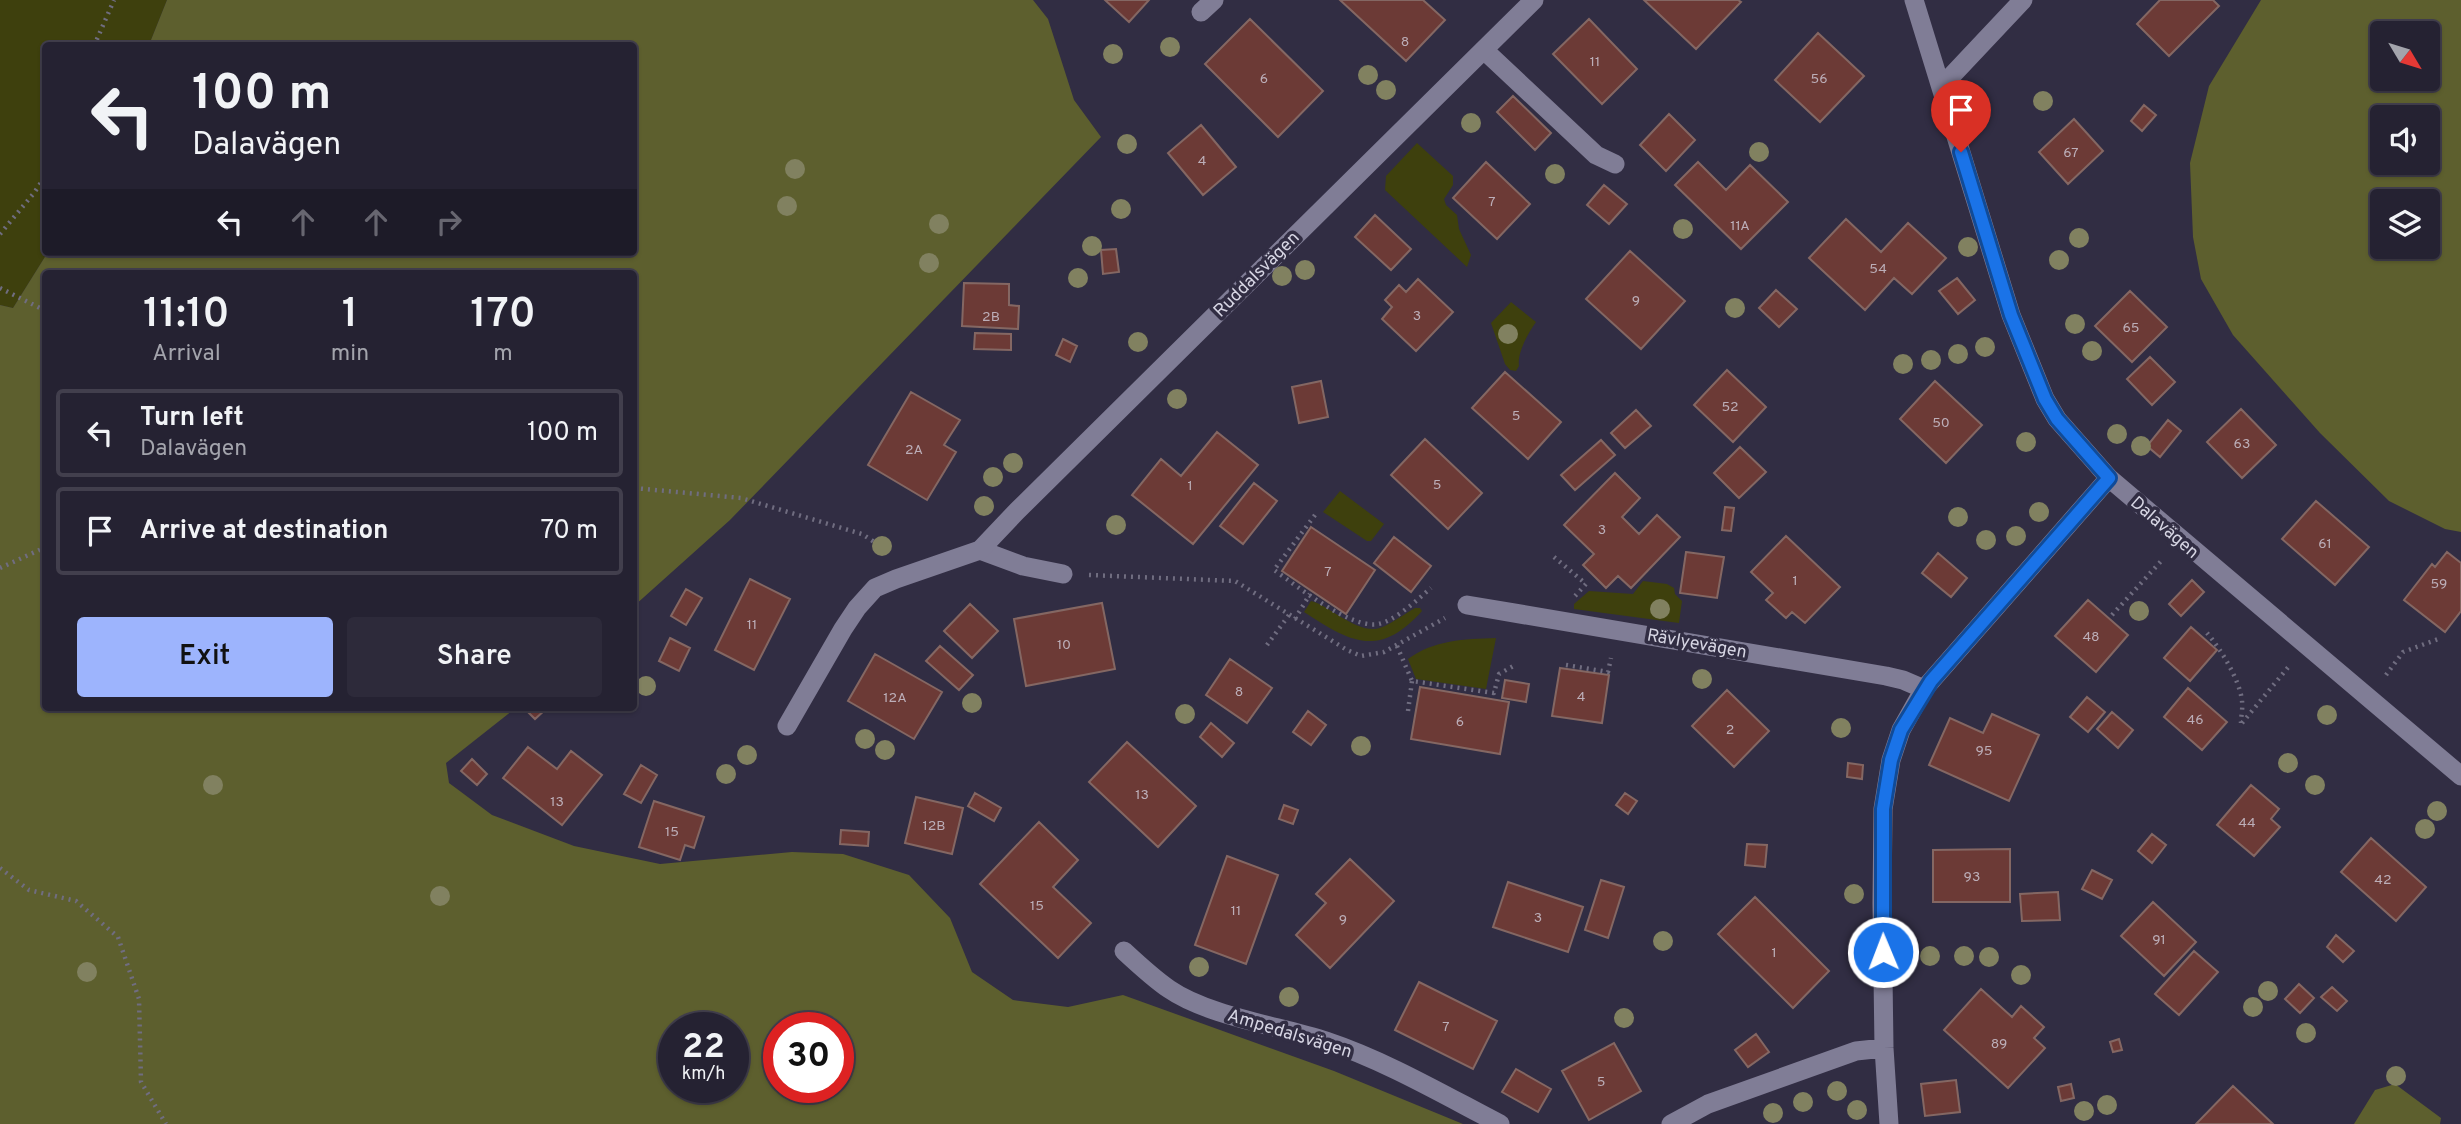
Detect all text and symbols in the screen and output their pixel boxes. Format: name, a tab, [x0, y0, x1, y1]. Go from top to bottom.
north arrow	[2370, 21, 2440, 91]
map controls	[2370, 21, 2440, 259]
house number: 8	[1401, 34, 1409, 51]
house number: 11	[1590, 54, 1600, 71]
text: 100 m	[192, 65, 331, 127]
icon: left	[77, 70, 168, 161]
house number: 6	[1260, 71, 1268, 88]
house number: 56	[1810, 71, 1828, 88]
pin	[1931, 80, 1991, 152]
icon: arrive	[1942, 91, 1980, 129]
button: sound	[2370, 105, 2440, 175]
text: Dalavägen	[192, 126, 341, 166]
house number: 67	[2063, 145, 2079, 162]
house number: 4	[1198, 153, 1206, 170]
button: layers	[2370, 189, 2440, 259]
house number: 7	[1488, 194, 1496, 211]
icon: left	[211, 203, 249, 241]
icon: ahead	[284, 203, 322, 241]
icon: ahead	[357, 203, 395, 241]
icon: right	[430, 203, 468, 241]
house number: 11A	[1730, 218, 1750, 235]
street label: Ruddalsvägen	[1209, 227, 1305, 323]
house number: 54	[1869, 261, 1887, 278]
text: 11:10	[143, 289, 230, 342]
text: 1	[342, 289, 358, 342]
text: 170	[470, 289, 536, 342]
house number: 9	[1632, 293, 1640, 310]
house number: 3	[1413, 308, 1421, 325]
house number: 2B	[982, 309, 1000, 326]
house number: 65	[2122, 320, 2140, 337]
text: Arrival	[152, 340, 221, 369]
text: min	[331, 340, 369, 369]
text: m	[493, 340, 513, 369]
house number: 52	[1721, 399, 1739, 416]
text: Turn left	[140, 402, 244, 435]
house number: 5	[1512, 408, 1520, 425]
icon: left	[81, 414, 119, 452]
house number: 50	[1932, 415, 1950, 432]
text: 100 m	[527, 417, 598, 450]
text: Dalavägen	[140, 435, 247, 464]
house number: 63	[2234, 436, 2250, 453]
house number: 2A	[905, 442, 923, 459]
house number: 5	[1433, 477, 1441, 494]
house number: 1	[1187, 478, 1193, 495]
street label: Dalavägen	[2125, 492, 2203, 564]
icon: arrive	[81, 512, 119, 550]
text: Arrive at destination	[140, 515, 388, 548]
text: 70 m	[540, 515, 598, 548]
house number: 3	[1598, 522, 1606, 539]
house number: 61	[2318, 536, 2332, 553]
house number: 7	[1324, 564, 1332, 581]
house number: 1	[1792, 573, 1798, 590]
house number: 59	[2431, 576, 2447, 593]
button: Exit	[77, 617, 333, 697]
button: Share	[347, 617, 602, 697]
house number: 11	[747, 617, 757, 634]
street label: Rävlyevägen	[1645, 624, 1749, 665]
house number: 48	[2082, 629, 2100, 646]
house number: 10	[1057, 637, 1071, 654]
house number: 8	[1235, 684, 1243, 701]
house number: 4	[1577, 689, 1585, 706]
house number: 12A	[883, 690, 907, 707]
house number: 46	[2186, 712, 2204, 729]
house number: 6	[1456, 714, 1464, 731]
house number: 2	[1726, 722, 1734, 739]
house number: 95	[1975, 743, 1993, 760]
house number: 13	[1135, 787, 1149, 804]
house number: 13	[550, 794, 564, 811]
house number: 44	[2238, 815, 2256, 832]
house number: 12B	[923, 818, 945, 835]
house number: 15	[665, 824, 679, 841]
house number: 93	[1964, 869, 1980, 886]
house number: 42	[2374, 872, 2392, 889]
house number: 15	[1030, 898, 1044, 915]
house number: 11	[1231, 903, 1241, 920]
house number: 3	[1534, 910, 1542, 927]
house number: 9	[1339, 912, 1347, 929]
position arrow	[1846, 915, 1920, 989]
house number: 91	[2152, 932, 2166, 949]
house number: 1	[1771, 945, 1777, 962]
street label: Ampedalsvägen	[1225, 1005, 1355, 1064]
speed limit sign: 30	[763, 1012, 854, 1103]
house number: 7	[1442, 1019, 1450, 1036]
text: 22	[682, 1026, 725, 1070]
house number: 89	[1991, 1036, 2007, 1053]
text: km/h	[682, 1063, 725, 1086]
house number: 5	[1597, 1074, 1605, 1091]

